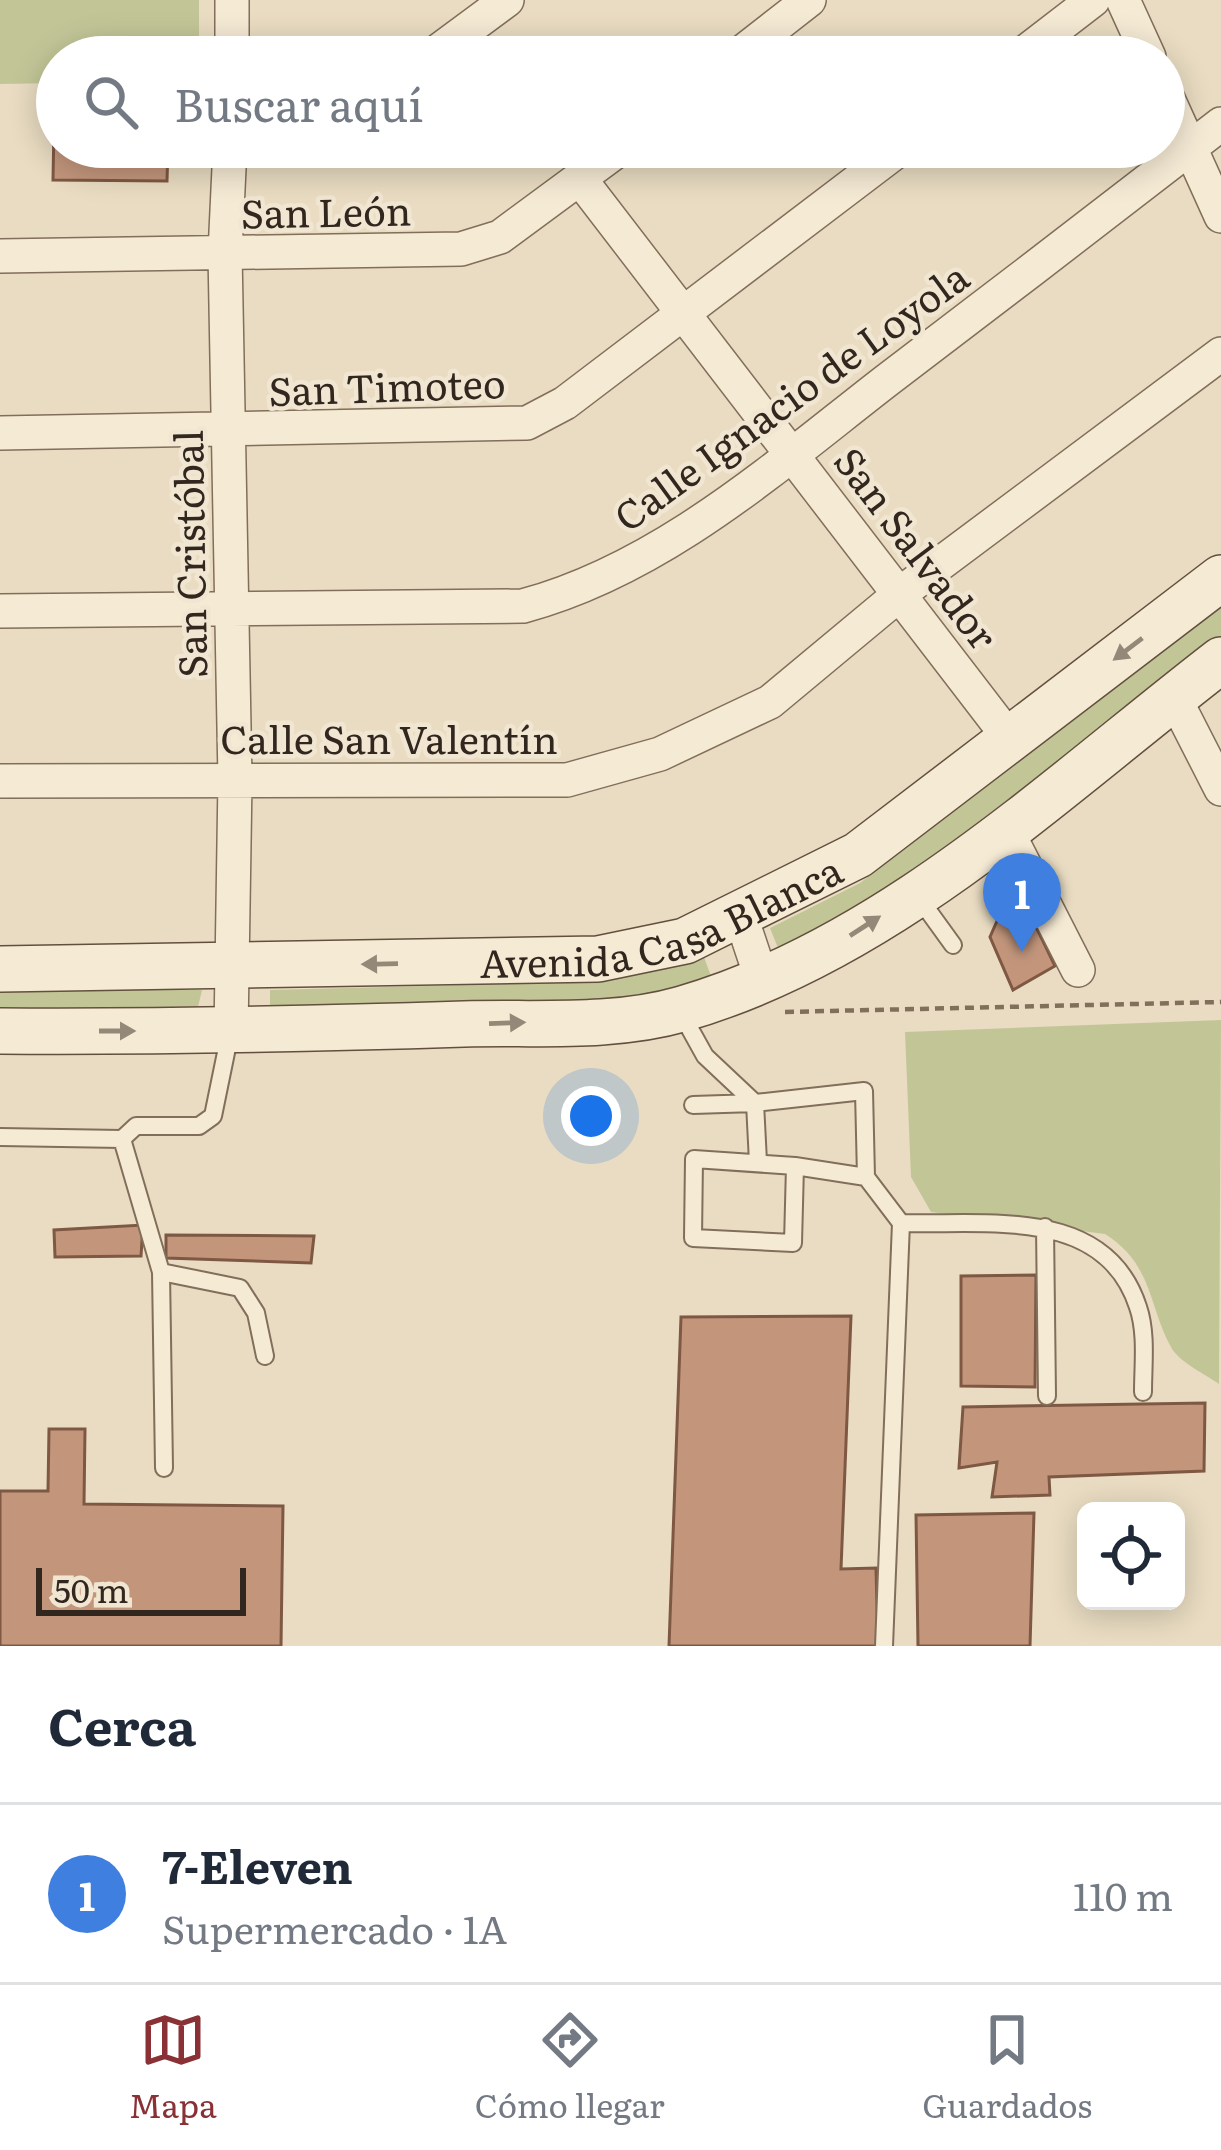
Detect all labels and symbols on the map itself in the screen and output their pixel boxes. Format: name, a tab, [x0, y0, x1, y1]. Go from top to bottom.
street label: San León	[240, 180, 412, 240]
street label: Calle Ignacio de Loyola	[601, 246, 979, 544]
street label: San Timoteo	[268, 352, 506, 418]
street label: San Cristóbal	[157, 429, 219, 679]
street label: San Salvador	[822, 433, 1014, 661]
one-way arrow	[1112, 636, 1144, 660]
street label: Calle San Valentín	[220, 708, 558, 766]
street label: Avenida Casa Blanca	[479, 839, 851, 990]
pin: 1	[983, 853, 1061, 952]
one-way arrow	[849, 915, 882, 937]
one-way arrow	[360, 955, 398, 974]
one-way arrow	[489, 1013, 527, 1032]
one-way arrow	[99, 1021, 137, 1041]
your location	[561, 1086, 621, 1146]
scale bar	[36, 1562, 246, 1615]

